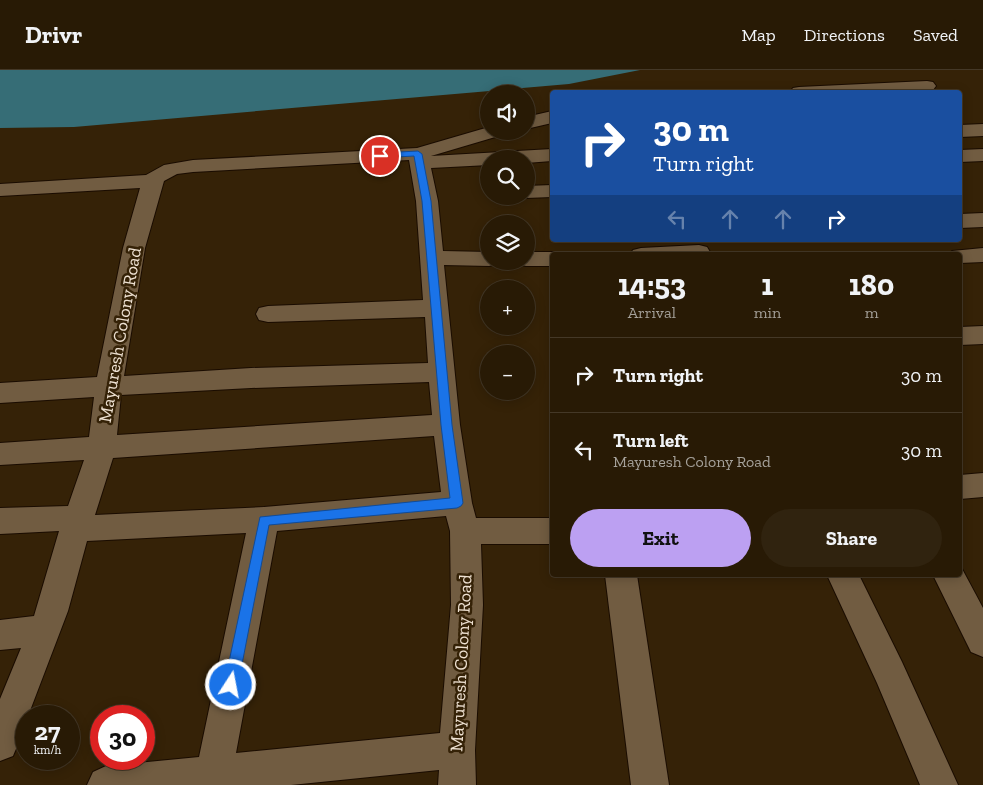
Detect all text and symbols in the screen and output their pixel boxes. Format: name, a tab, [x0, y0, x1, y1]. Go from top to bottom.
text: Drivr	[25, 20, 82, 49]
text: Map	[741, 24, 776, 46]
text: Directions	[804, 24, 885, 46]
text: Saved	[913, 24, 958, 46]
map controls	[480, 85, 535, 400]
button: sound	[480, 85, 535, 140]
text: 30 m	[653, 108, 729, 150]
icon: right	[570, 110, 635, 175]
pin	[359, 135, 401, 177]
icon: arrive	[366, 142, 394, 170]
button: search	[480, 150, 535, 205]
text: Turn right	[653, 150, 754, 177]
icon: left	[663, 205, 691, 233]
icon: ahead	[716, 205, 744, 233]
icon: ahead	[769, 205, 797, 233]
icon: right	[822, 205, 850, 233]
button: layers	[480, 215, 535, 270]
street label: Mayuresh Colony Road	[94, 246, 146, 424]
text: 14:53	[618, 267, 686, 303]
text: 1	[761, 267, 773, 303]
text: 180	[849, 267, 894, 303]
button: +	[480, 280, 535, 335]
text: Arrival	[628, 303, 676, 322]
text: min	[754, 303, 781, 322]
text: m	[865, 303, 878, 322]
button: −	[480, 345, 535, 400]
icon: right	[570, 361, 598, 389]
text: Turn right	[613, 364, 703, 387]
text: 30 m	[901, 364, 942, 387]
text: Turn left	[613, 429, 688, 452]
icon: left	[570, 436, 598, 464]
text: 30 m	[901, 439, 942, 462]
text: Mayuresh Colony Road	[613, 452, 771, 471]
button: Exit	[570, 509, 751, 567]
button: Share	[761, 509, 942, 567]
street label: Mayuresh Colony Road	[445, 574, 477, 752]
position arrow	[204, 658, 256, 710]
speed limit sign: 30	[90, 705, 155, 770]
text: 27	[35, 716, 60, 746]
text: km/h	[34, 743, 61, 757]

